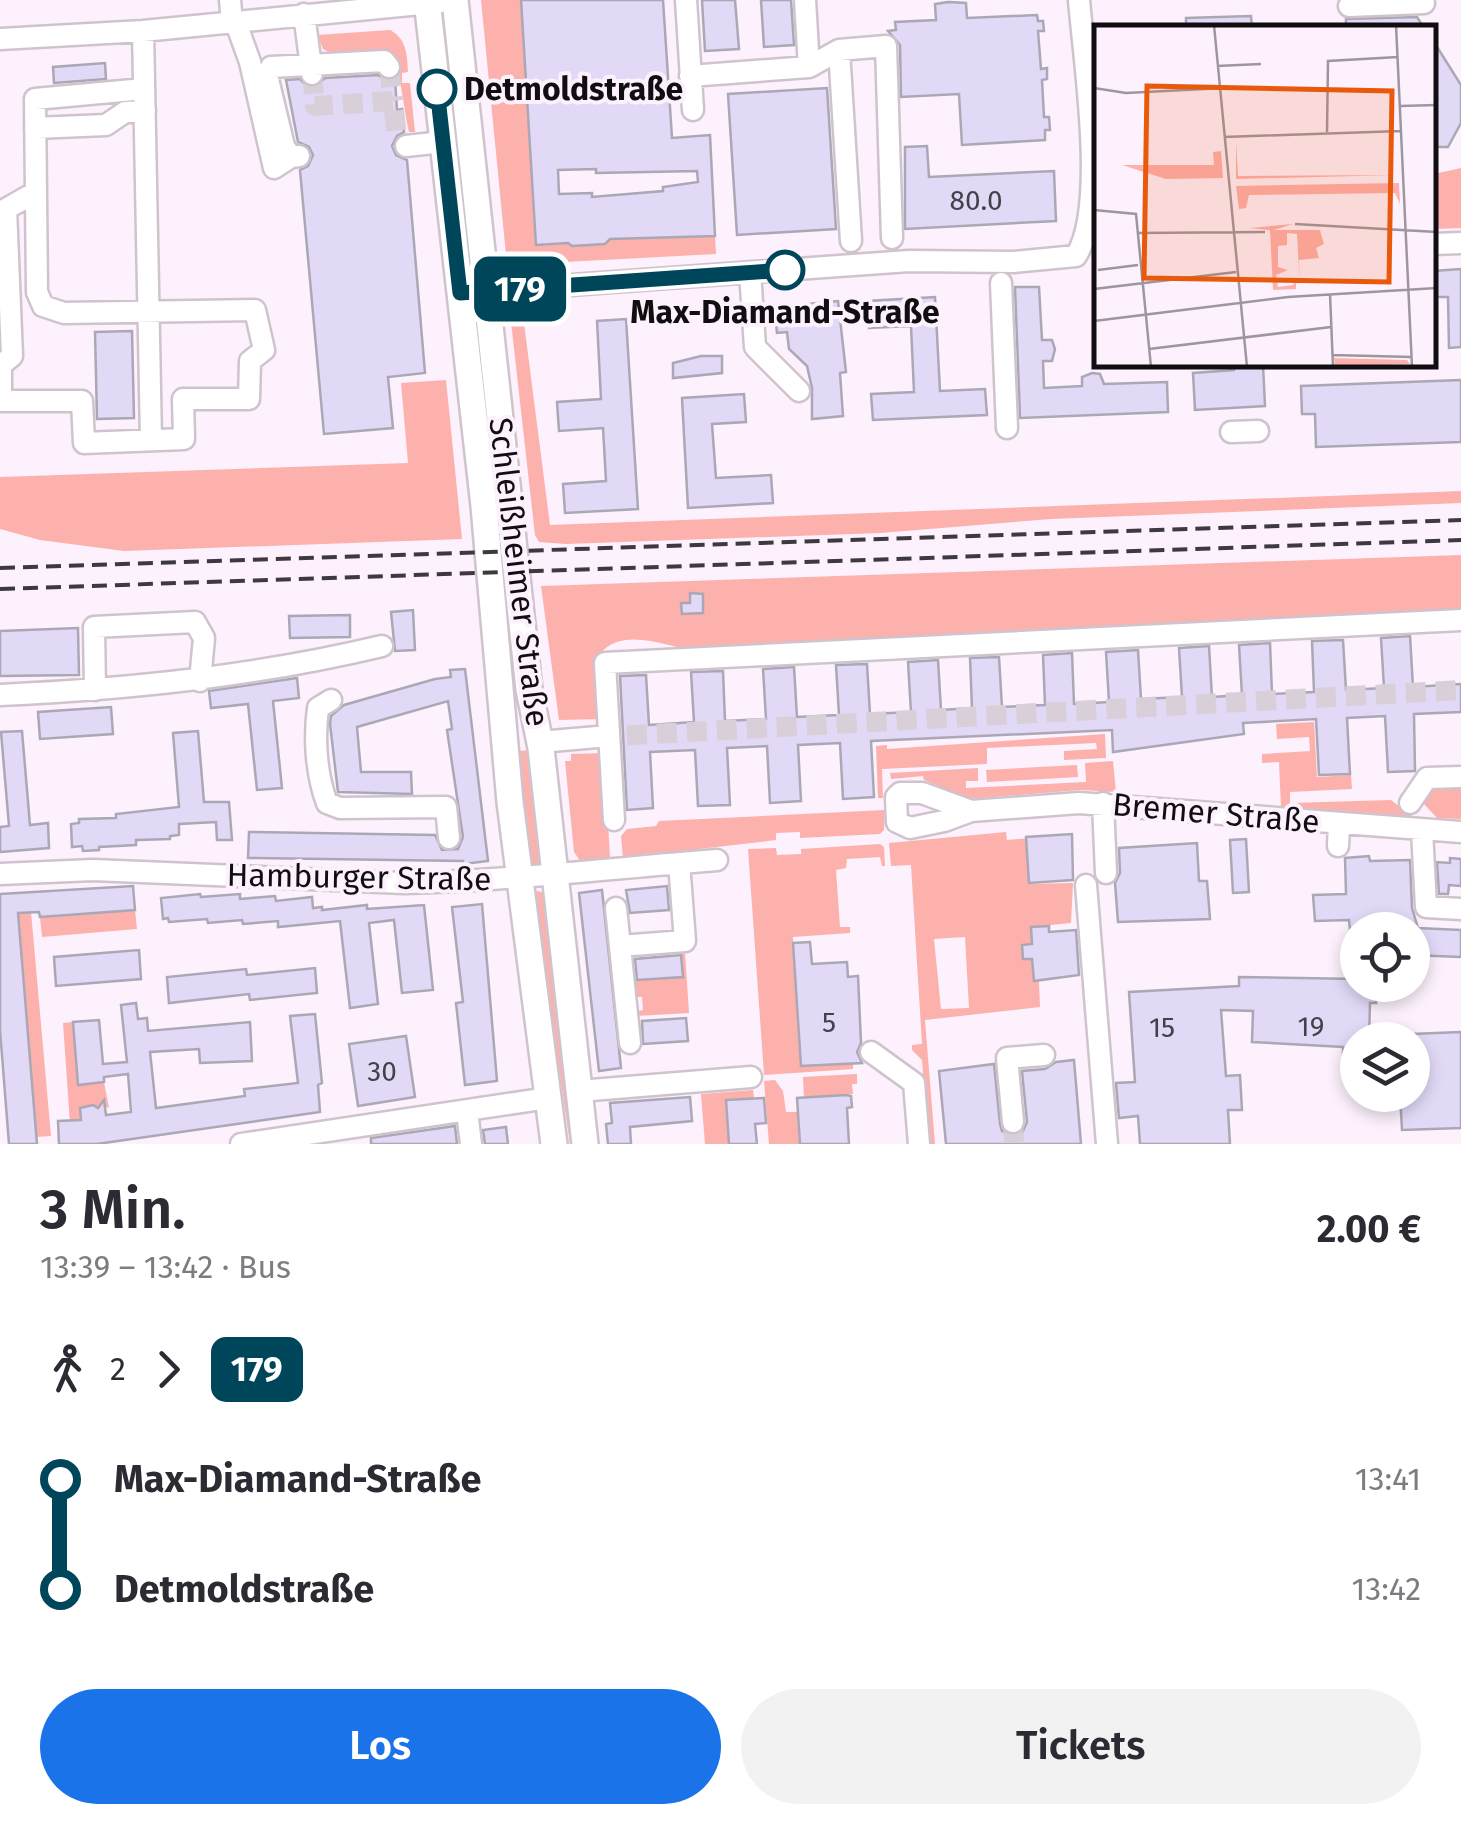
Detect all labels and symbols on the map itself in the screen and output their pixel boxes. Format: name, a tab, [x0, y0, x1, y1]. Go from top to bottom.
inset map	[1094, 25, 1436, 368]
marker: Detmoldstraße	[418, 70, 456, 108]
place label: Detmoldstraße	[464, 70, 683, 108]
house number: 80.0	[949, 184, 1003, 217]
marker: Max-Diamand-Straße	[766, 251, 804, 289]
line badge: 179	[462, 256, 578, 322]
place label: Max-Diamand-Straße	[630, 293, 940, 331]
street label: Schleißheimer Straße	[481, 415, 557, 729]
street label: Bremer Straße	[1111, 785, 1321, 841]
street label: Hamburger Straße	[226, 856, 492, 898]
house number: 5	[822, 1006, 836, 1039]
house number: 19	[1298, 1010, 1324, 1043]
house number: 15	[1149, 1011, 1175, 1044]
house number: 30	[367, 1055, 397, 1088]

